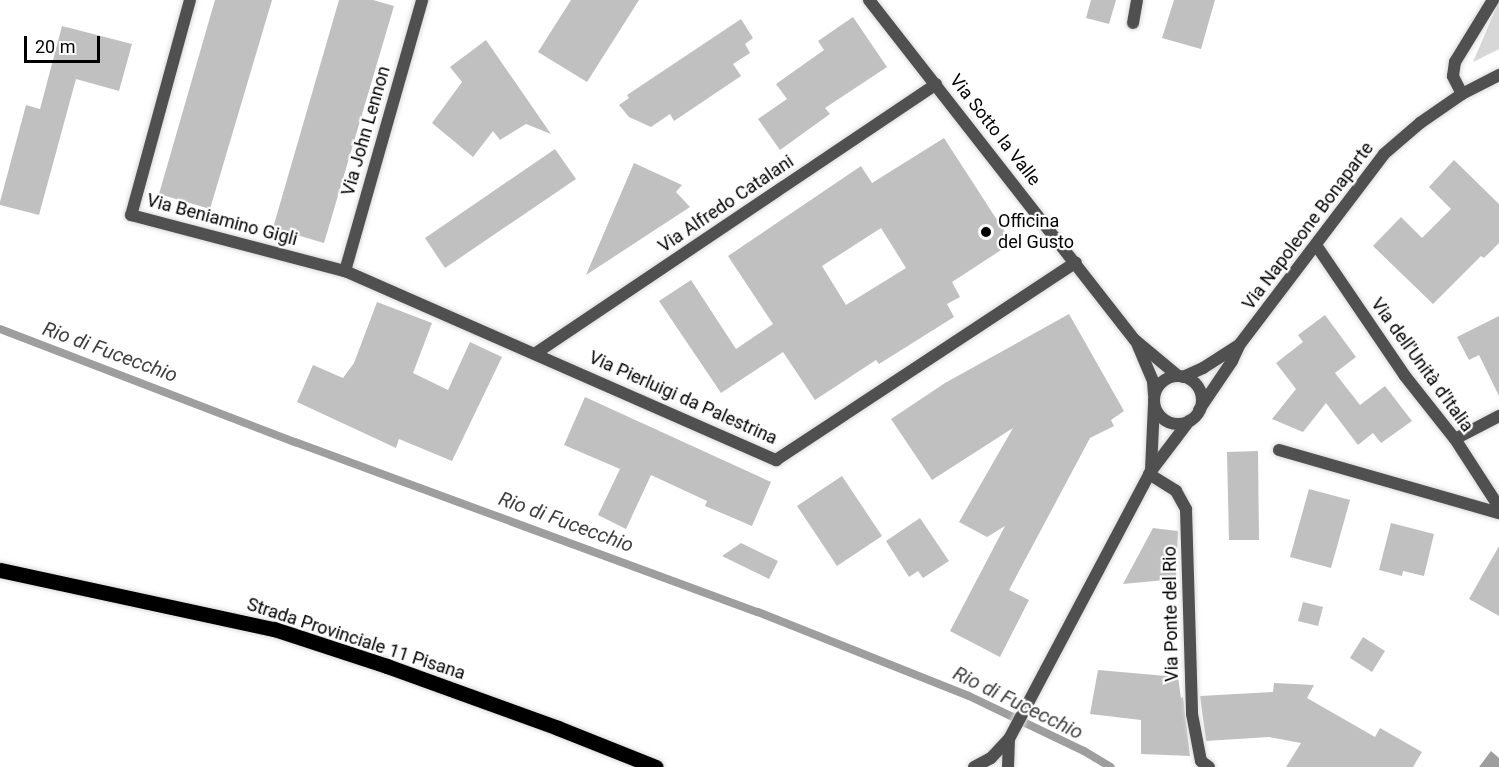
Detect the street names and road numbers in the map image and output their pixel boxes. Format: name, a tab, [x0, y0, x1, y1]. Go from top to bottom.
street label: Via John Lennon	[337, 64, 395, 198]
street label: Via Sotto la Valle	[945, 70, 1045, 190]
street label: Via Napoleone Bonaparte	[1238, 138, 1378, 314]
street label: Via Alfredo Catalani	[654, 151, 798, 257]
street label: Via Beniamino Gigli	[144, 189, 300, 251]
street label: Via dell'Unità d'Italia	[1366, 294, 1478, 436]
street label: Via Pierluigi da Palestrina	[585, 347, 781, 449]
street label: Via Ponte del Rio	[1159, 546, 1183, 682]
street label: Strada Provinciale 11 Pisana	[244, 593, 468, 685]

